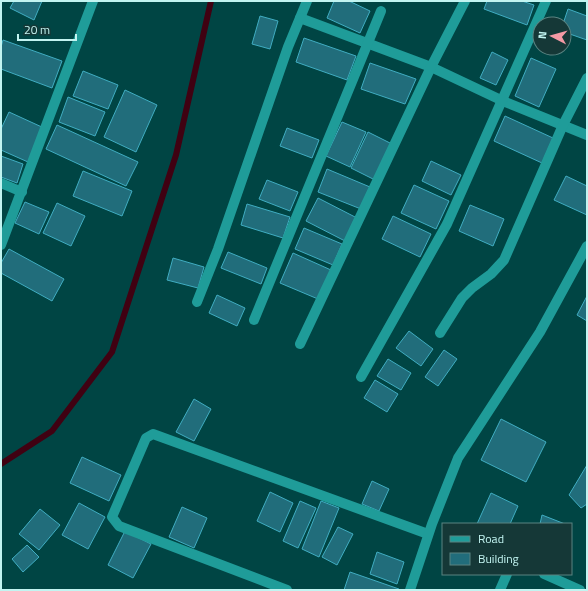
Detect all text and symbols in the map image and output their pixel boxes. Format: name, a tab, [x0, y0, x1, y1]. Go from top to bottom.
scale bar	[18, 16, 76, 42]
north arrow	[532, 16, 572, 56]
text: 20 m	[24, 20, 50, 39]
text: N	[534, 30, 550, 40]
legend	[442, 523, 572, 575]
text: Road	[478, 529, 504, 548]
text: Building	[478, 549, 519, 568]

